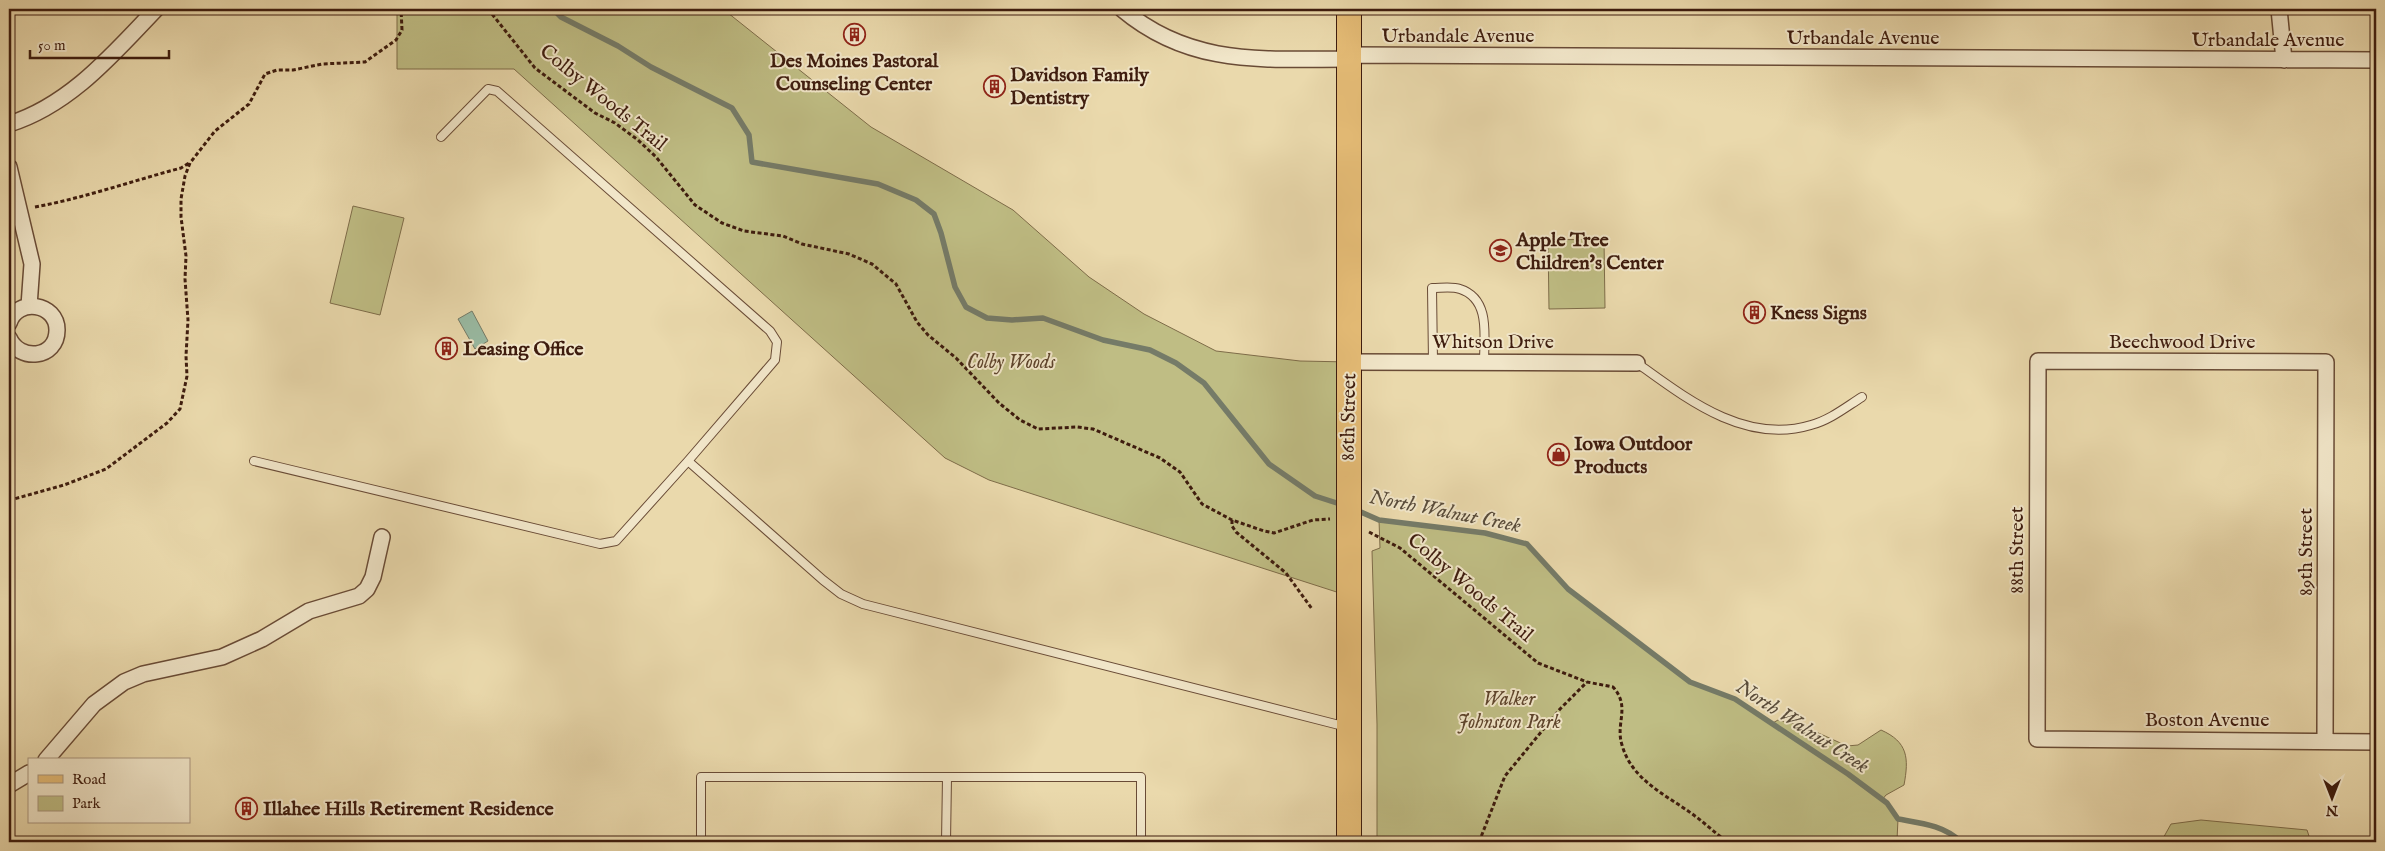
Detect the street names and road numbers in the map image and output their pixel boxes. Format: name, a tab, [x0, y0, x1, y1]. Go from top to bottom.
street label: Urbandale Avenue	[1381, 24, 1535, 49]
street label: Urbandale Avenue	[1786, 26, 1940, 51]
street label: Urbandale Avenue	[2191, 28, 2345, 53]
street label: Colby Woods Trail	[534, 39, 672, 157]
street label: Whitson Drive	[1432, 330, 1554, 355]
street label: Beechwood Drive	[2109, 330, 2255, 355]
street label: 86th Street	[1336, 373, 1362, 461]
street label: 88th Street	[2005, 506, 2030, 594]
street label: 89th Street	[2294, 508, 2319, 596]
street label: Colby Woods Trail	[1402, 528, 1538, 648]
street label: Boston Avenue	[2145, 708, 2269, 733]

